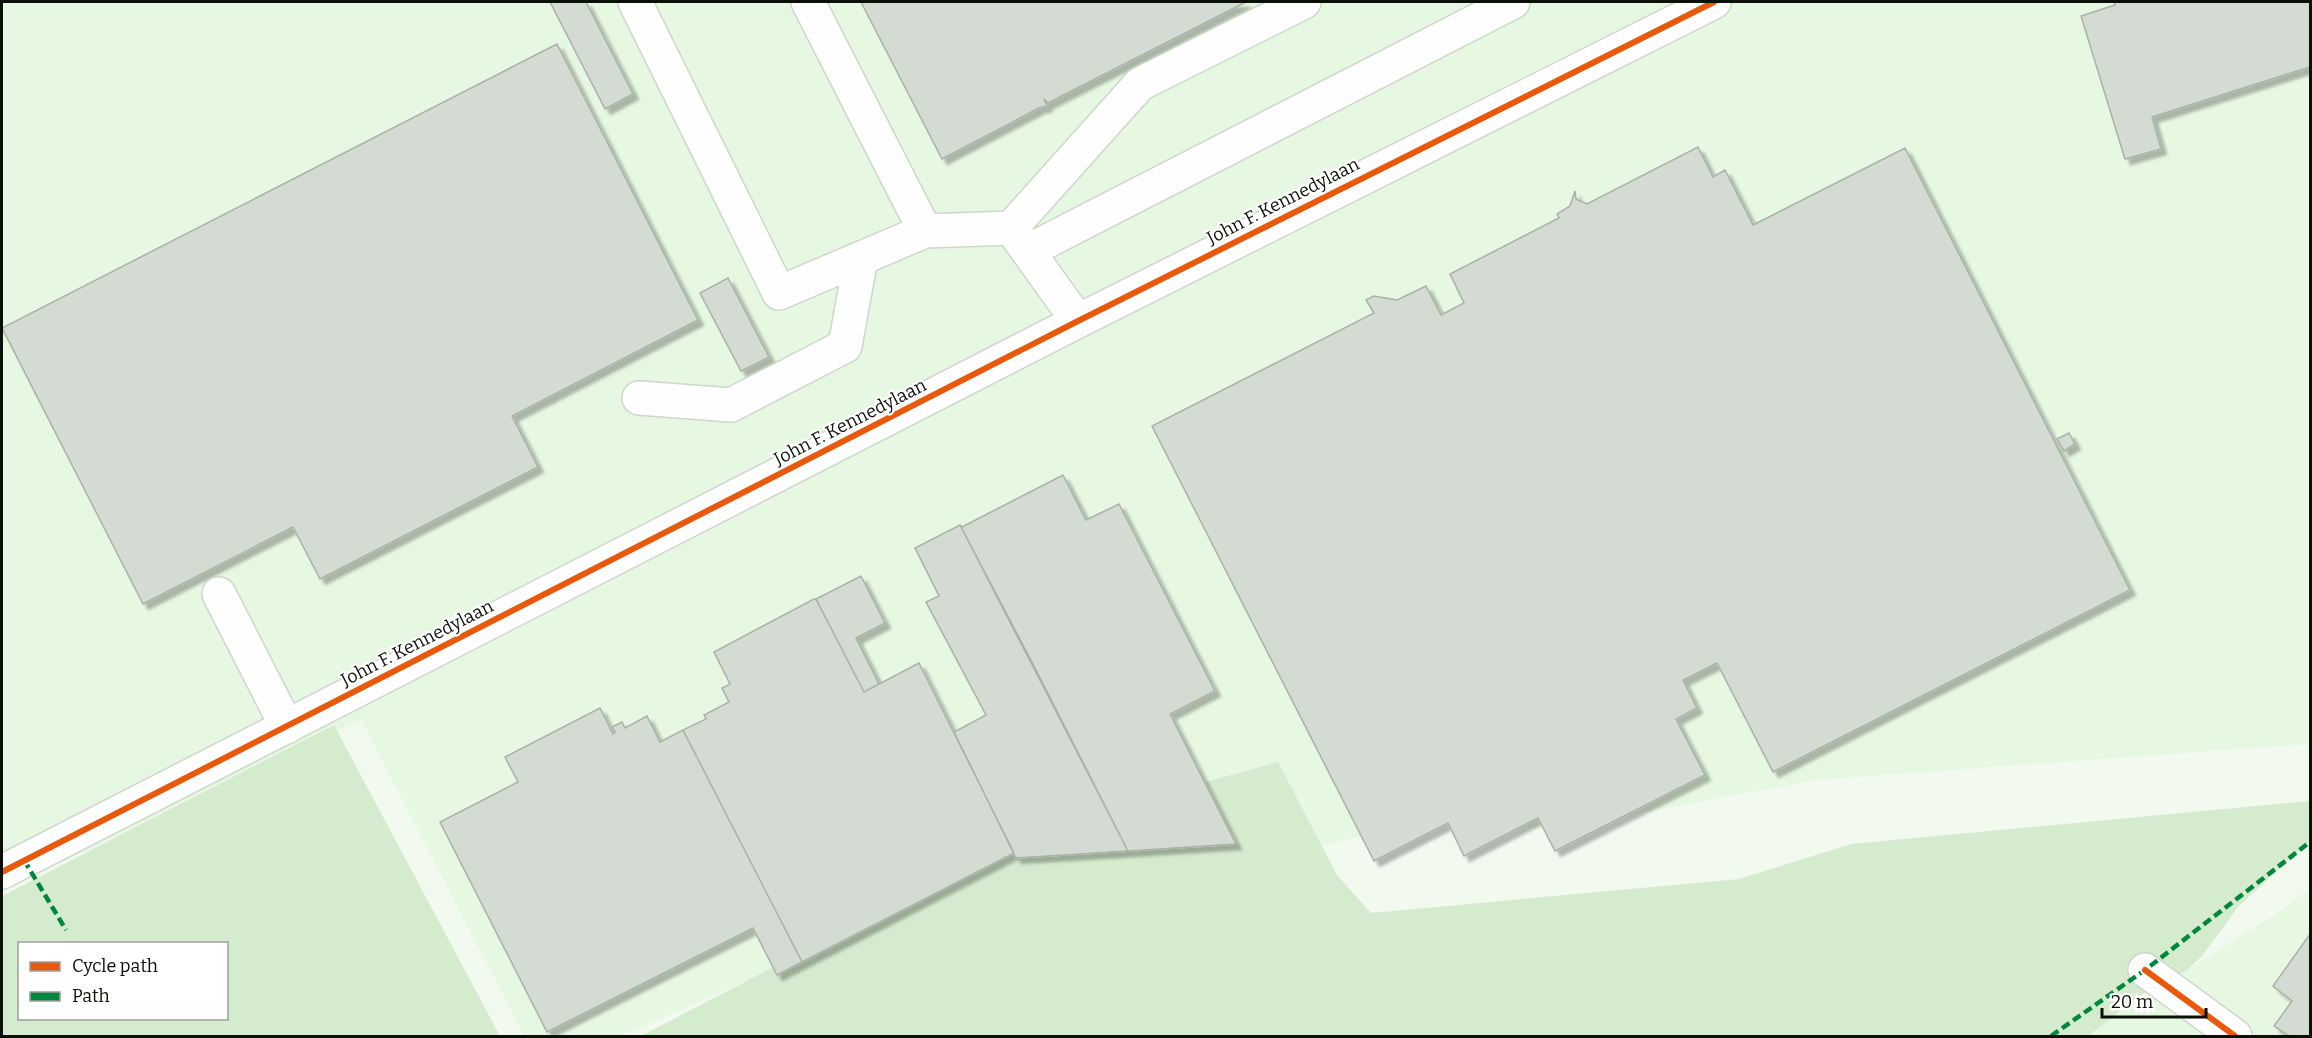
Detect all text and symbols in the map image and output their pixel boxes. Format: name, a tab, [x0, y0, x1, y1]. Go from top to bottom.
street label: John F. Kennedylaan	[1202, 153, 1363, 249]
street label: John F. Kennedylaan	[769, 374, 930, 470]
street label: John F. Kennedylaan	[336, 595, 497, 691]
legend	[18, 942, 228, 1020]
text: Cycle path	[72, 955, 158, 977]
scale bar	[2102, 981, 2206, 1019]
text: Path	[72, 985, 110, 1007]
text: 20 m	[2111, 991, 2153, 1013]

